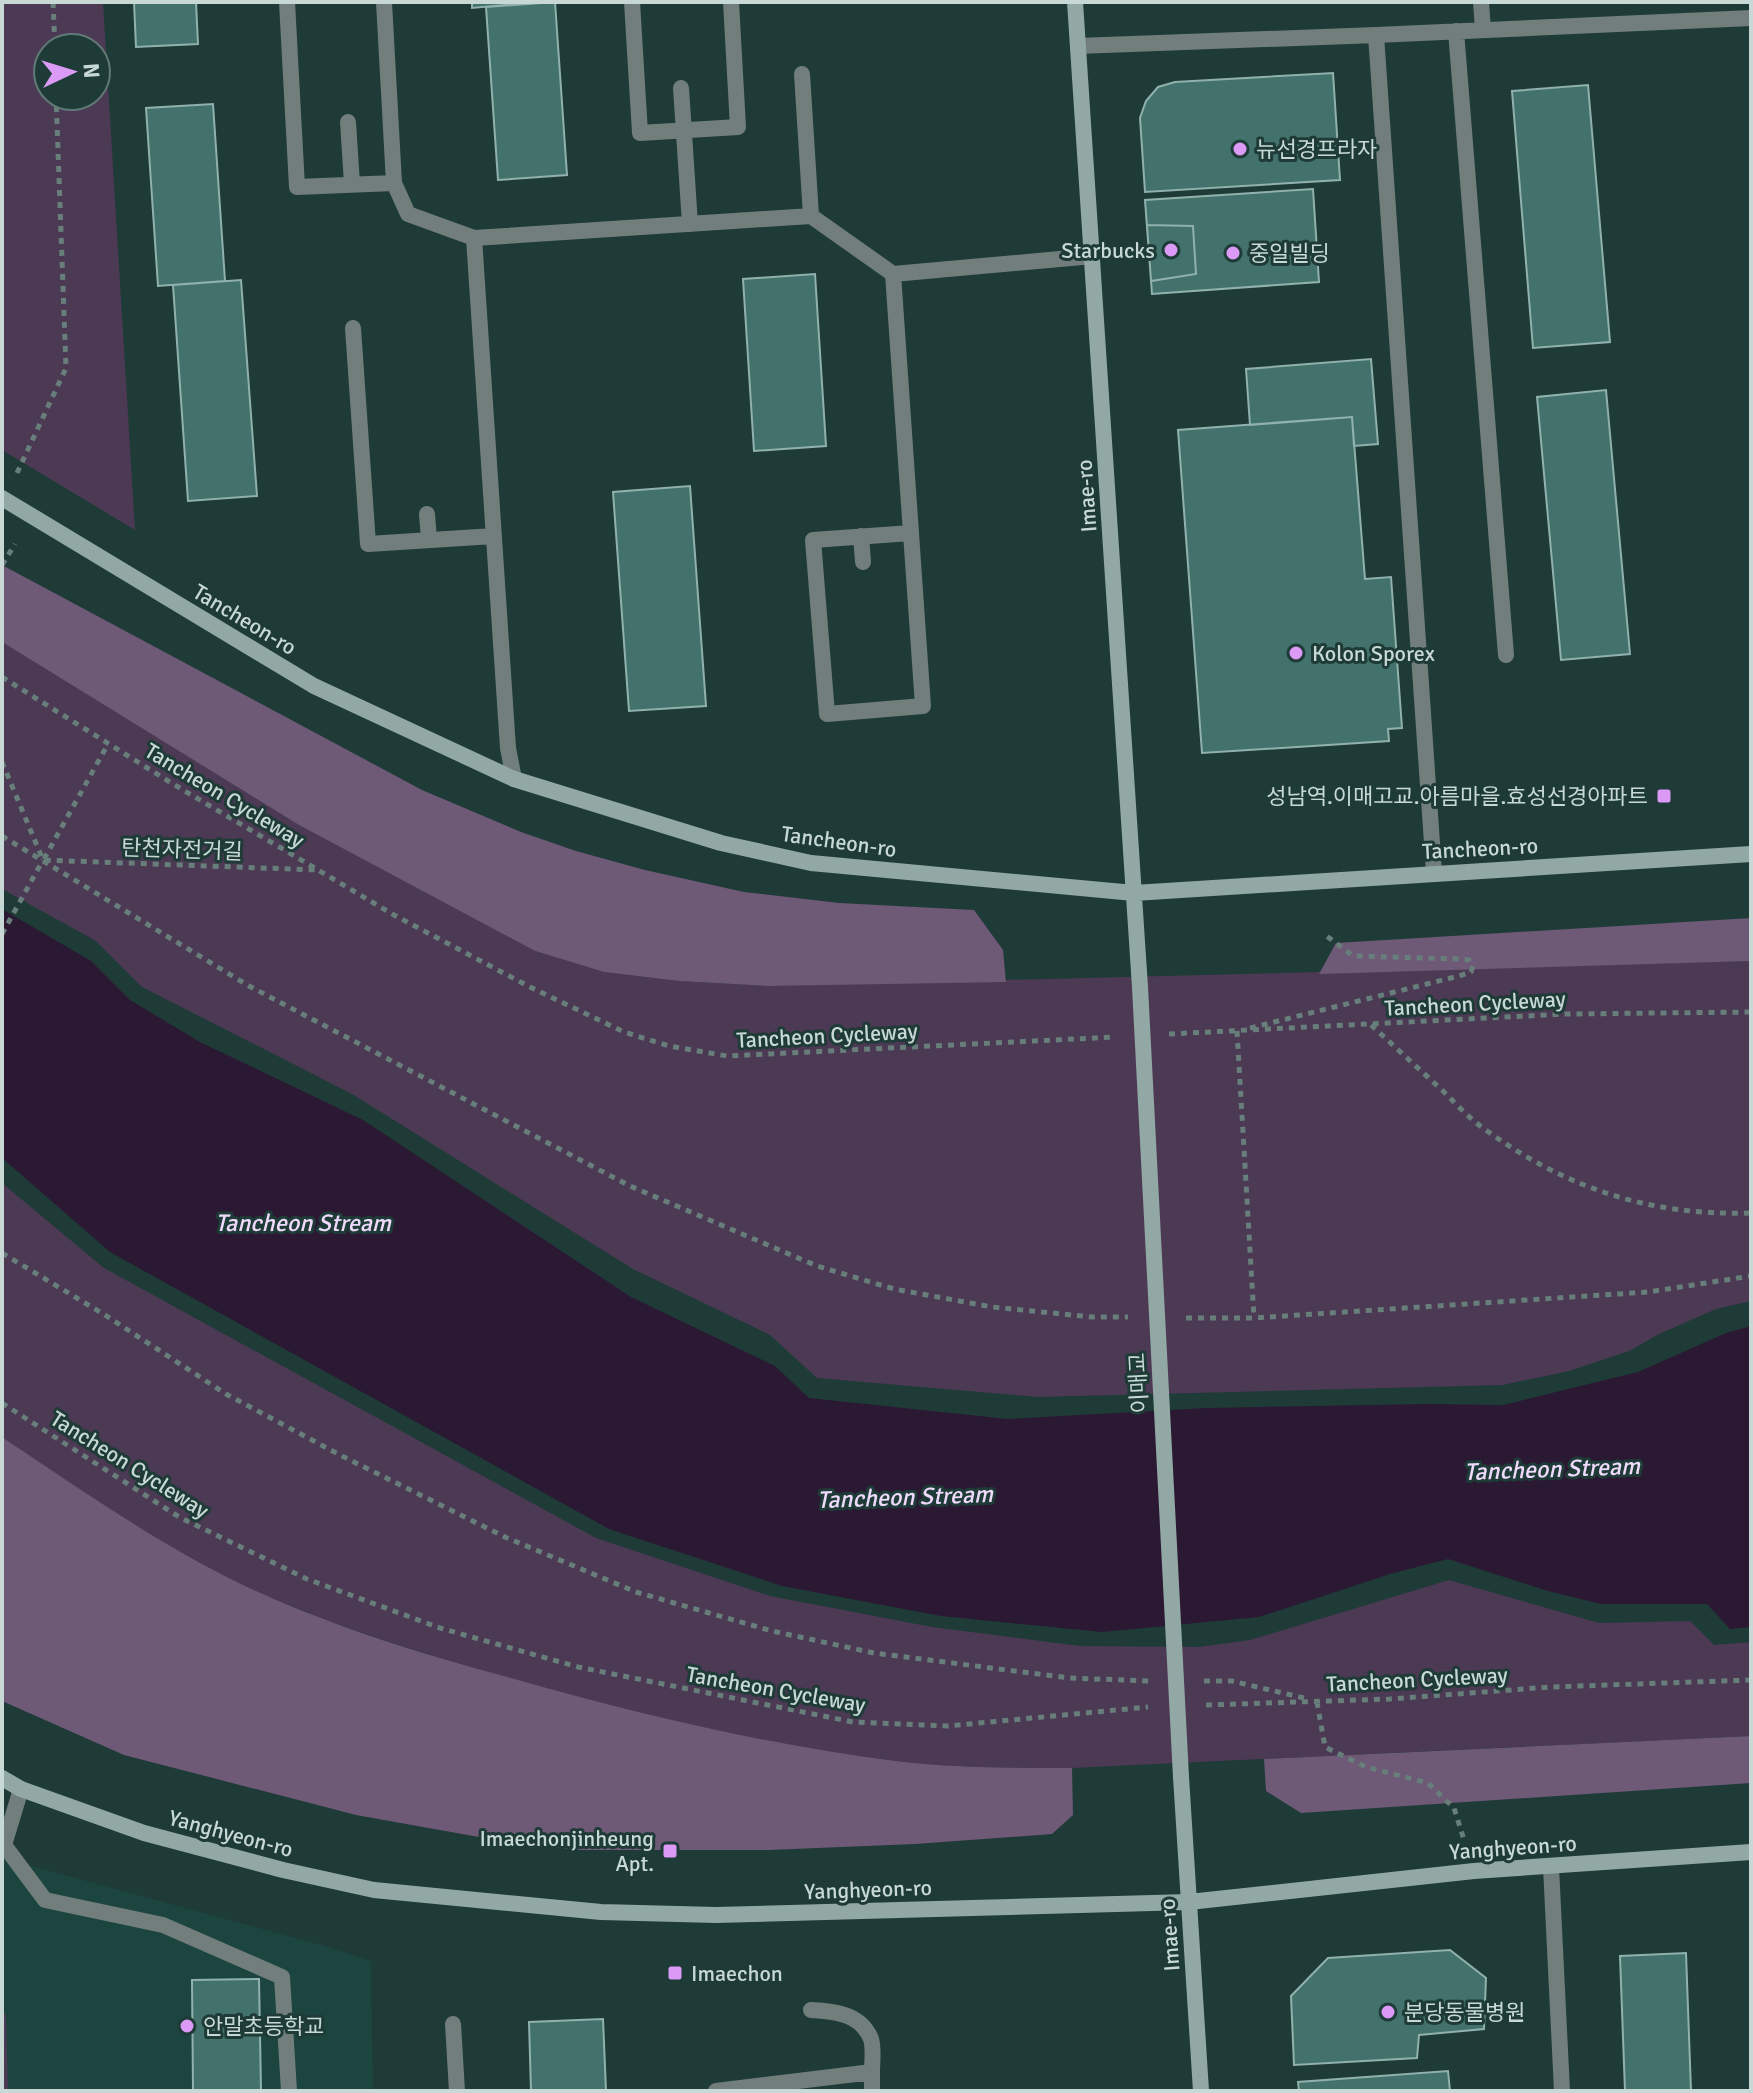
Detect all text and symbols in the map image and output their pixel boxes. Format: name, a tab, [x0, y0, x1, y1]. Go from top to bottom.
north arrow	[32, 32, 112, 112]
text: N	[77, 62, 105, 79]
place label: 뉴선경프라자	[1256, 136, 1377, 163]
marker: 뉴선경프라자	[1231, 140, 1249, 158]
place label: Starbucks	[1061, 237, 1155, 264]
place label: 중일빌딩	[1249, 240, 1330, 267]
marker: Starbucks	[1162, 241, 1180, 259]
marker: 중일빌딩	[1224, 244, 1242, 262]
street label: Imae-ro	[1070, 459, 1103, 533]
street label: Tancheon-ro	[188, 578, 301, 661]
place label: Kolon Sporex	[1312, 640, 1435, 667]
marker: Kolon Sporex	[1287, 644, 1305, 662]
street label: Tancheon Cycleway	[140, 737, 310, 854]
place label: 성남역.이매고교.아름마을.효성선경아파트	[1266, 783, 1648, 810]
marker: 성남역.이매고교.아름마을.효성선경아파트	[1655, 787, 1673, 805]
street label: Tancheon-ro	[780, 820, 898, 863]
street label: Tancheon-ro	[1421, 832, 1539, 865]
street label: 탄천자전거길	[121, 834, 243, 865]
street label: Tancheon Cycleway	[1384, 985, 1567, 1022]
street label: Tancheon Cycleway	[736, 1017, 919, 1054]
water label: Tancheon Stream	[215, 1208, 392, 1238]
street label: 이매교	[1123, 1352, 1154, 1414]
street label: Tancheon Cycleway	[46, 1405, 214, 1524]
water label: Tancheon Stream	[1464, 1451, 1641, 1487]
water label: Tancheon Stream	[817, 1479, 994, 1515]
street label: Tancheon Cycleway	[684, 1660, 868, 1719]
street label: Tancheon Cycleway	[1326, 1661, 1509, 1698]
street label: Yanghyeon-ro	[166, 1804, 296, 1863]
place label: Imaechonjinheung Apt.	[479, 1825, 654, 1877]
street label: Yanghyeon-ro	[1448, 1830, 1578, 1865]
marker: Imaechonjinheung Apt.	[661, 1842, 679, 1860]
street label: Yanghyeon-ro	[804, 1874, 932, 1905]
street label: Imae-ro	[1153, 1898, 1186, 1972]
place label: Imaechon	[691, 1960, 783, 1987]
marker: Imaechon	[666, 1964, 684, 1982]
place label: 분당동물병원	[1404, 1999, 1525, 2026]
marker: 분당동물병원	[1379, 2003, 1397, 2021]
place label: 안말초등학교	[203, 2013, 324, 2040]
marker: 안말초등학교	[178, 2017, 196, 2035]

